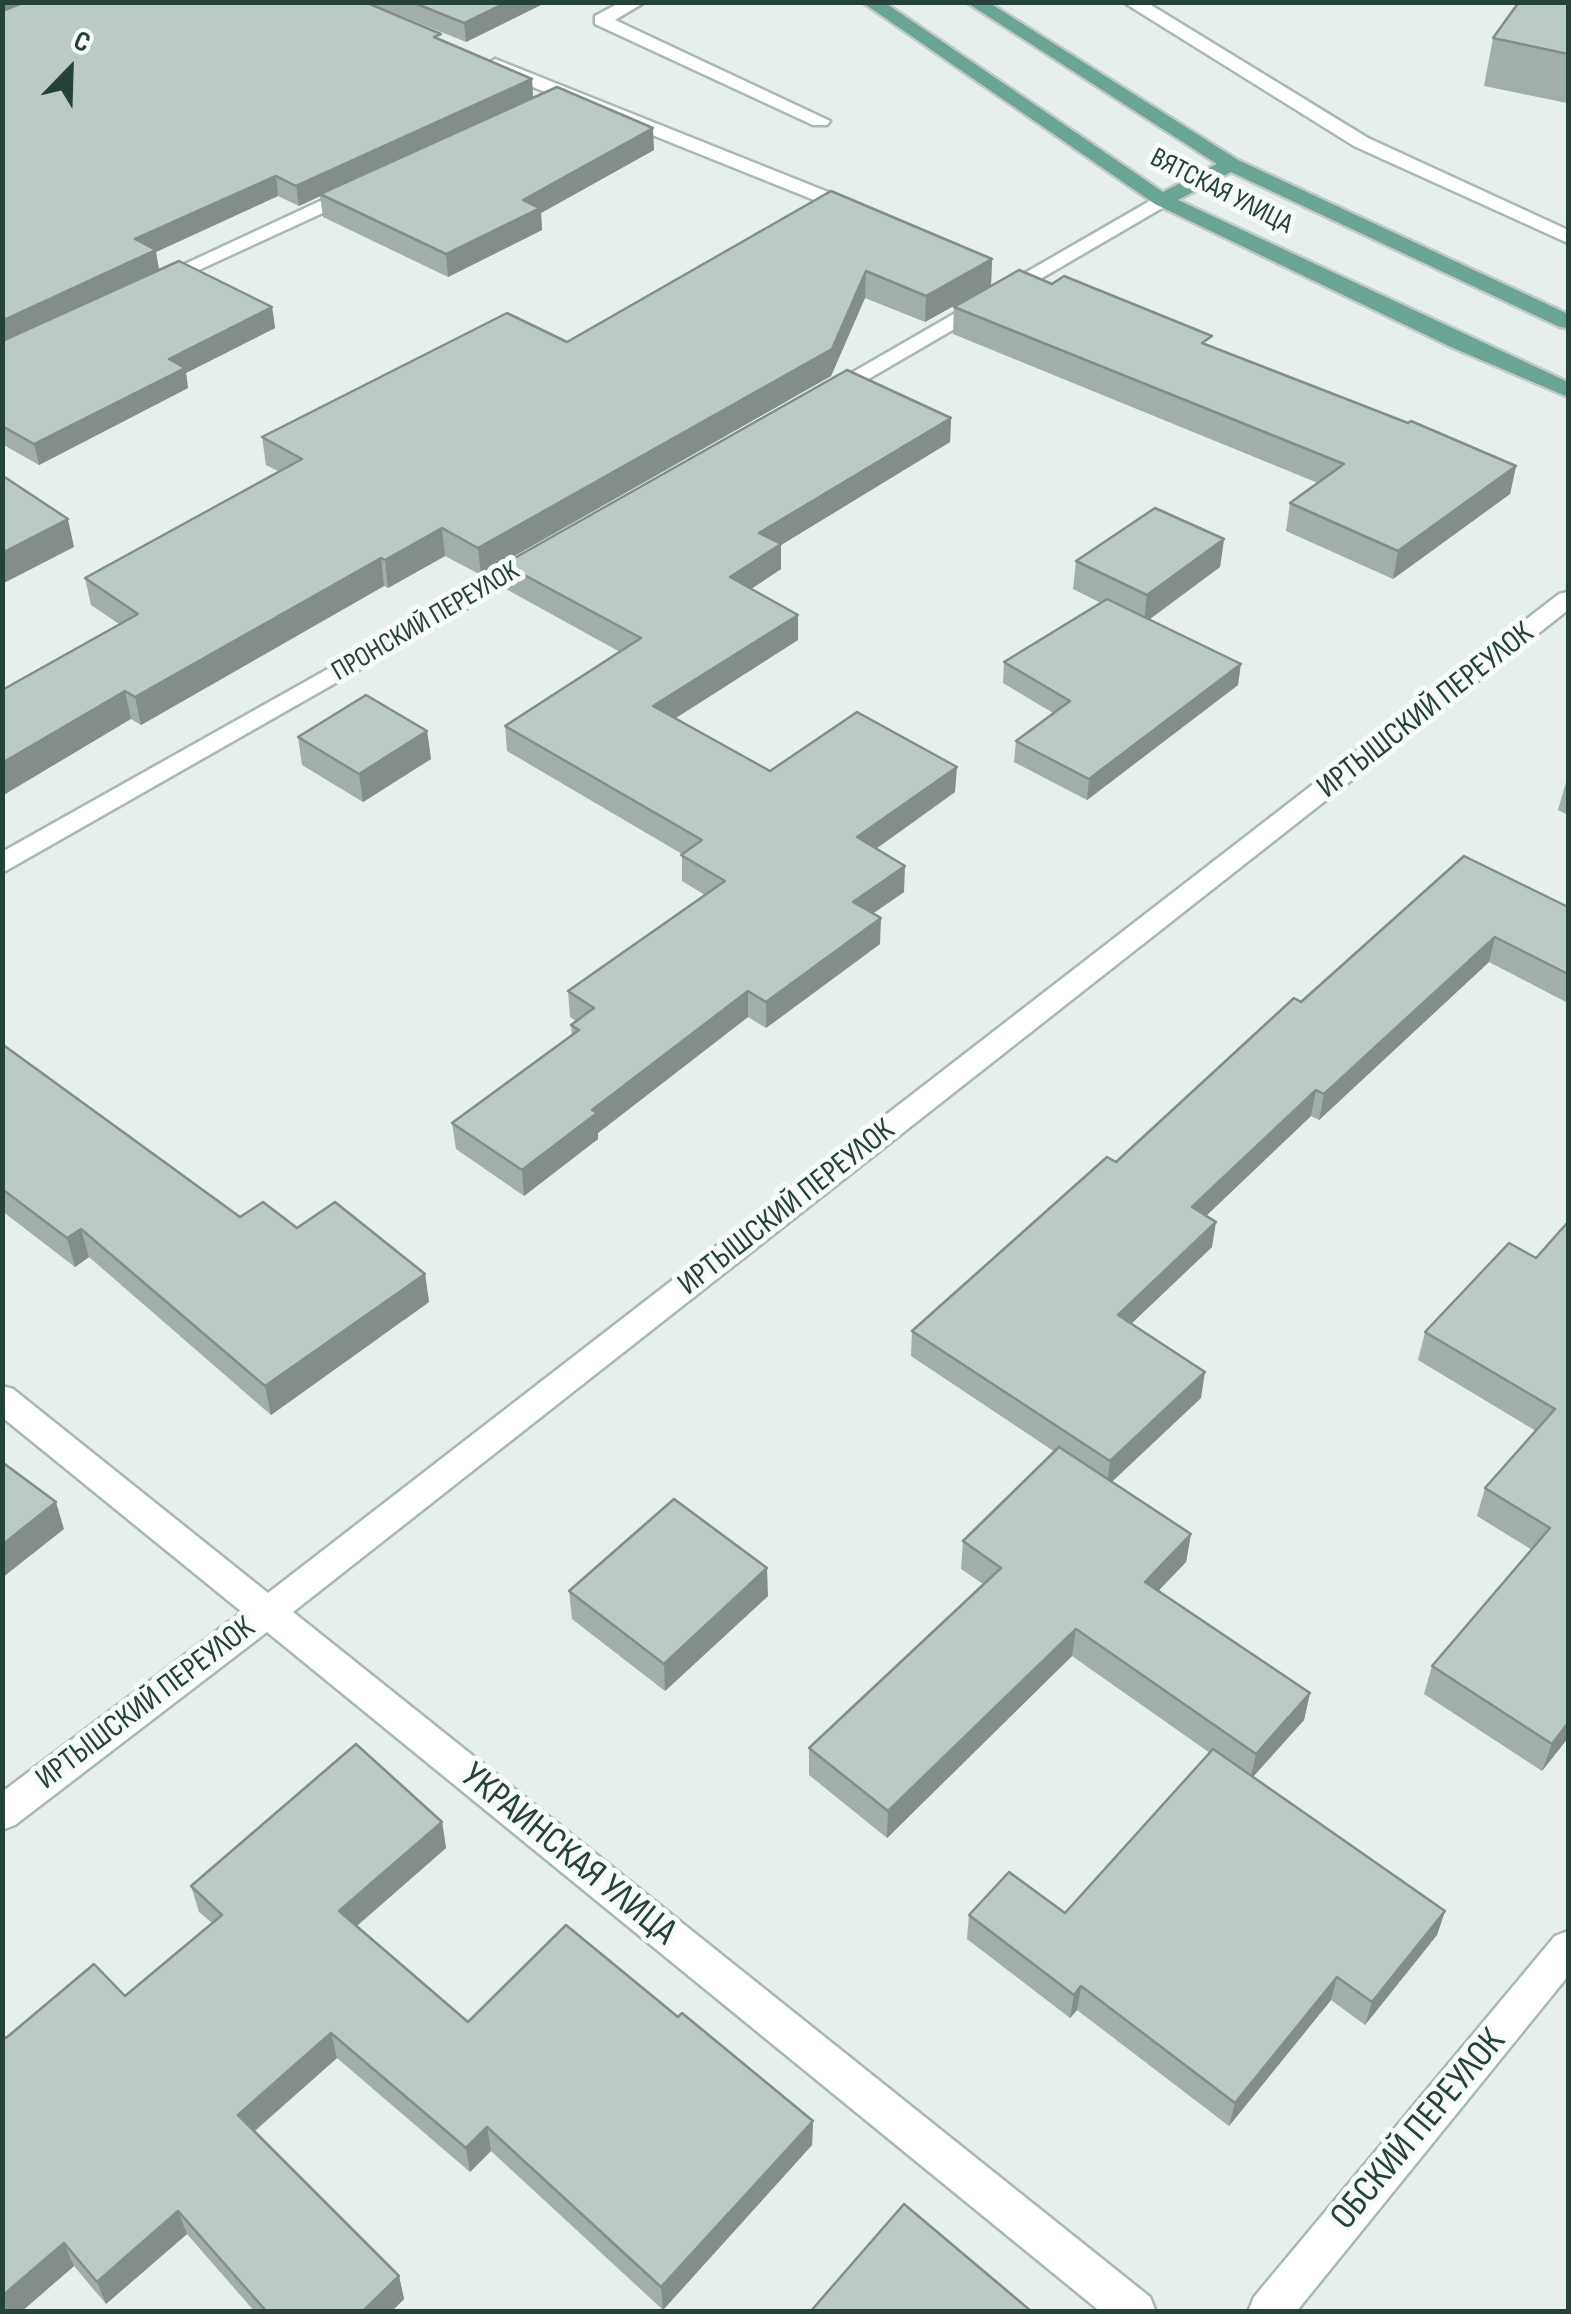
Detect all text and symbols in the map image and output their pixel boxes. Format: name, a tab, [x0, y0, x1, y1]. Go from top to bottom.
north arrow	[20, 20, 120, 120]
text: С	[69, 24, 95, 60]
street label: ВЯТСКАЯ УЛИЦА	[1144, 142, 1298, 242]
street label: ПРОНСКИЙ ПЕРЕУЛОК	[326, 555, 526, 689]
street label: ИРТЫШСКИЙ ПЕРЕУЛОК	[1310, 615, 1542, 807]
street label: ИРТЫШСКИЙ ПЕРЕУЛОК	[671, 1112, 903, 1304]
street label: ИРТЫШСКИЙ ПЕРЕУЛОК	[29, 1609, 263, 1799]
street label: УКРАИНСКАЯ УЛИЦА	[451, 1754, 685, 1956]
street label: ОБСКИЙ ПЕРЕУЛОК	[1322, 2020, 1516, 2240]

